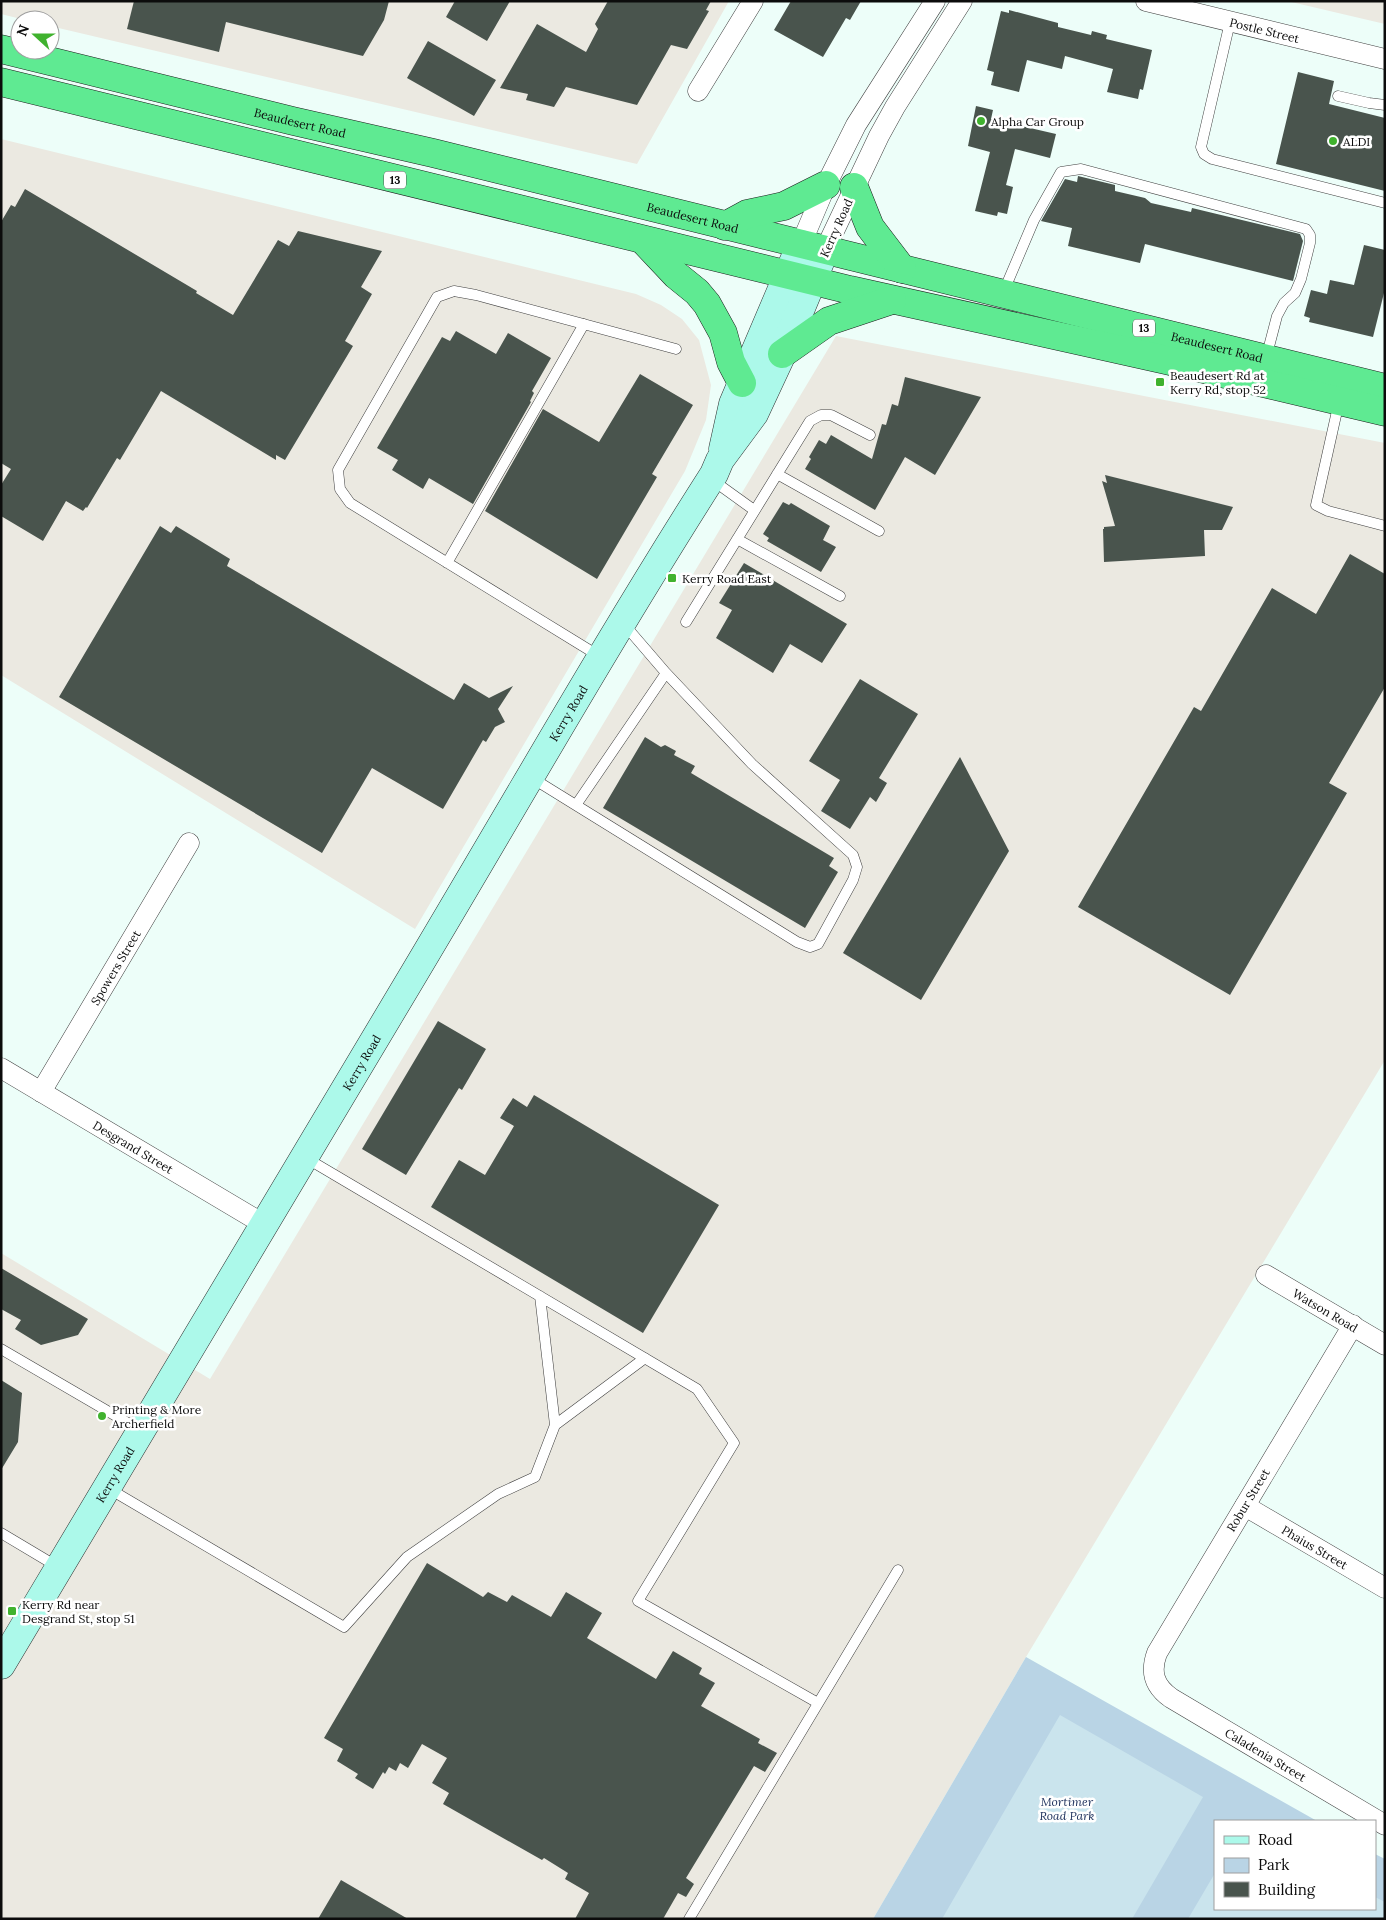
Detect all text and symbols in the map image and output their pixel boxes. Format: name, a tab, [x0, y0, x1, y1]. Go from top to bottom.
north arrow	[10, 10, 60, 60]
street label: Postle Street	[1228, 14, 1301, 46]
text: N	[13, 22, 33, 39]
street label: Beaudesert Road	[253, 104, 348, 140]
place label: Alpha Car Group	[990, 114, 1084, 129]
marker: Alpha Car Group	[975, 115, 987, 127]
place label: ALDI	[1342, 134, 1370, 149]
marker: ALDI	[1327, 135, 1339, 147]
road number: 13	[384, 172, 406, 188]
street label: Kerry Road	[816, 196, 856, 260]
street label: Beaudesert Road	[645, 199, 740, 236]
road number: 13	[1133, 319, 1155, 336]
street label: Beaudesert Road	[1170, 328, 1265, 365]
place label: Beaudesert Rd at Kerry Rd, stop 52	[1170, 368, 1266, 397]
marker: Beaudesert Rd at Kerry Rd, stop 52	[1154, 376, 1166, 388]
place label: Kerry Road East	[682, 571, 772, 586]
marker: Kerry Road East	[666, 572, 678, 584]
street label: Kerry Road	[545, 682, 590, 744]
street label: Spowers Street	[87, 927, 143, 1008]
street label: Kerry Road	[339, 1032, 384, 1093]
street label: Desgrand Street	[91, 1117, 176, 1177]
street label: Watson Road	[1290, 1285, 1361, 1335]
place label: Printing & More Archerfield	[111, 1402, 202, 1431]
marker: Printing & More Archerfield	[96, 1410, 108, 1422]
street label: Kerry Road	[92, 1444, 137, 1505]
street label: Robur Street	[1223, 1465, 1273, 1534]
street label: Phaius Street	[1279, 1522, 1351, 1572]
place label: Kerry Rd near Desgrand St, stop 51	[22, 1597, 135, 1626]
marker: Kerry Rd near Desgrand St, stop 51	[6, 1605, 18, 1617]
street label: Caladenia Street	[1223, 1724, 1309, 1784]
park label: Mortimer Road Park	[1039, 1794, 1095, 1823]
legend	[1214, 1820, 1376, 1910]
text: Road	[1258, 1830, 1293, 1849]
text: Park	[1258, 1855, 1289, 1874]
text: Building	[1258, 1880, 1316, 1899]

